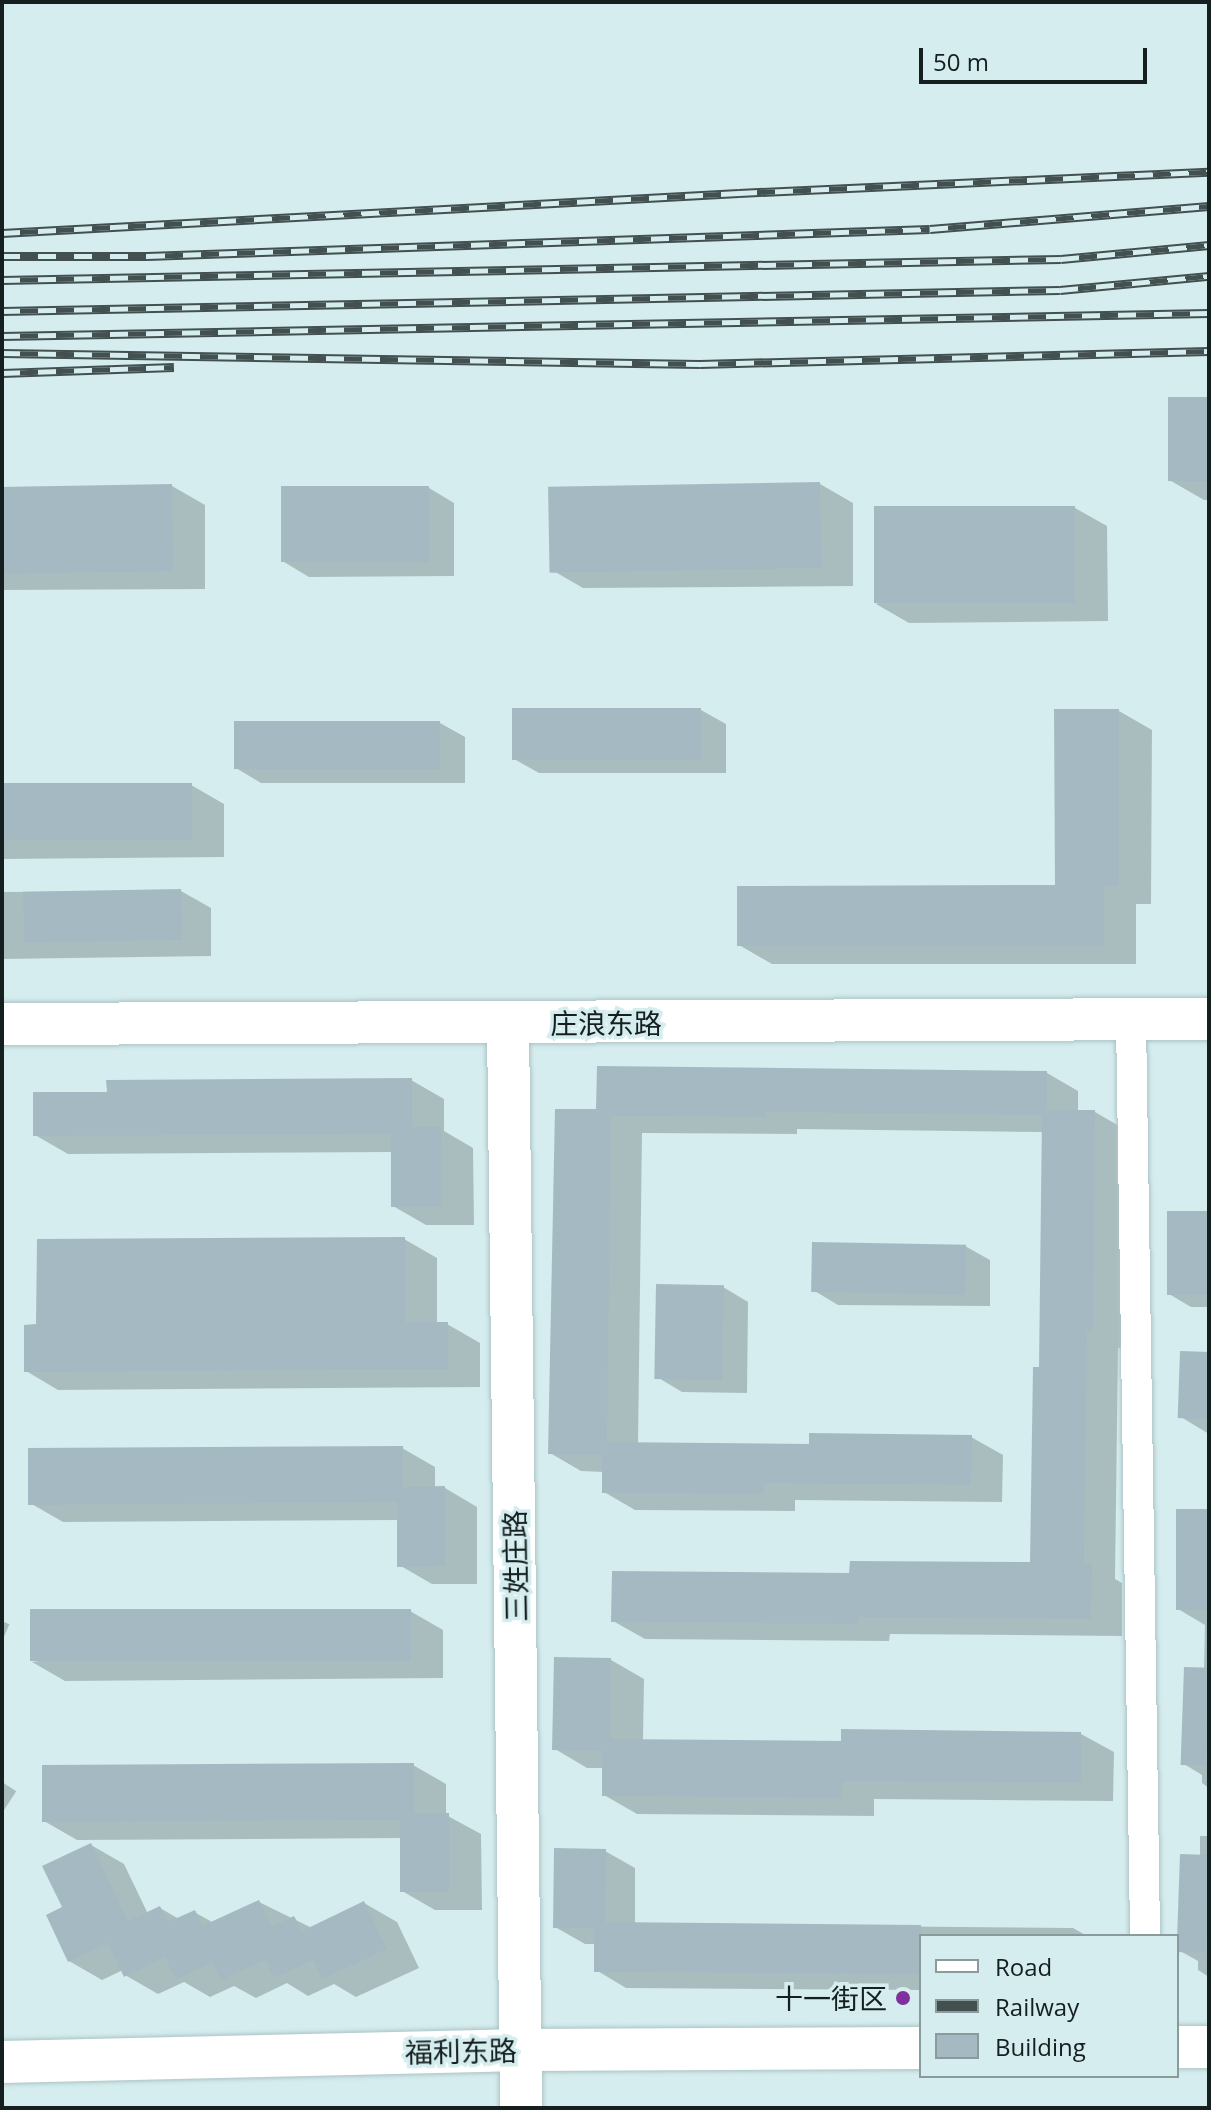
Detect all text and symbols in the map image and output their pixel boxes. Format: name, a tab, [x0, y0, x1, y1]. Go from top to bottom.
scale bar	[923, 32, 1151, 82]
text: 50 m	[933, 45, 989, 78]
street label: 庄浪东路	[550, 1006, 662, 1040]
street label: 三姓庄路	[497, 1510, 533, 1622]
legend	[919, 1934, 1179, 2078]
text: Road	[995, 1950, 1052, 1983]
place label: 十一街区	[775, 1981, 887, 2015]
marker: 十一街区	[894, 1989, 912, 2007]
text: Railway	[995, 1990, 1079, 2023]
text: Building	[995, 2030, 1086, 2063]
street label: 福利东路	[405, 2033, 517, 2069]

